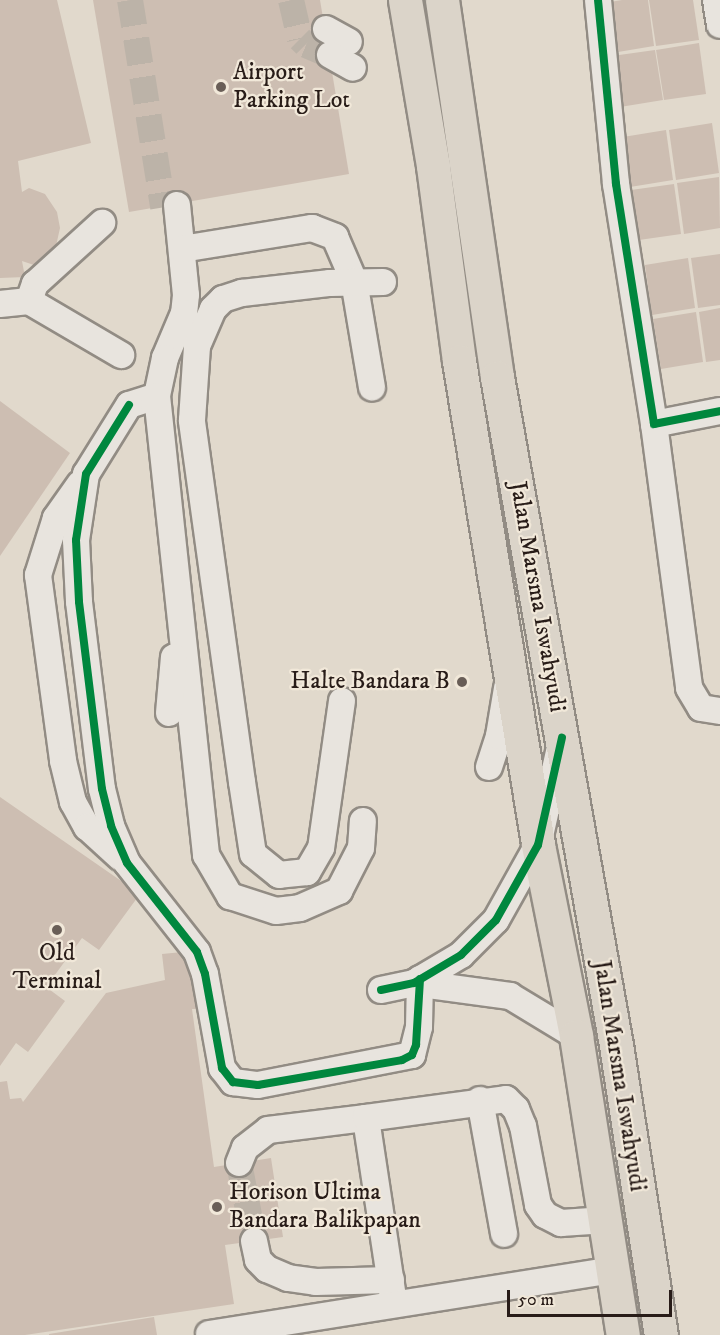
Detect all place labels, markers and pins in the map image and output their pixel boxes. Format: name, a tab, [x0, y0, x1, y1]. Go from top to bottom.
place label: Airport Parking Lot	[233, 59, 350, 115]
marker: Airport Parking Lot	[214, 80, 228, 94]
place label: Halte Bandara B	[290, 668, 450, 696]
marker: Halte Bandara B	[455, 675, 469, 689]
marker: Old Terminal	[50, 923, 64, 937]
place label: Old Terminal	[13, 940, 101, 996]
place label: Horison Ultima Bandara Balikpapan	[229, 1179, 421, 1235]
marker: Horison Ultima Bandara Balikpapan	[210, 1200, 224, 1214]

